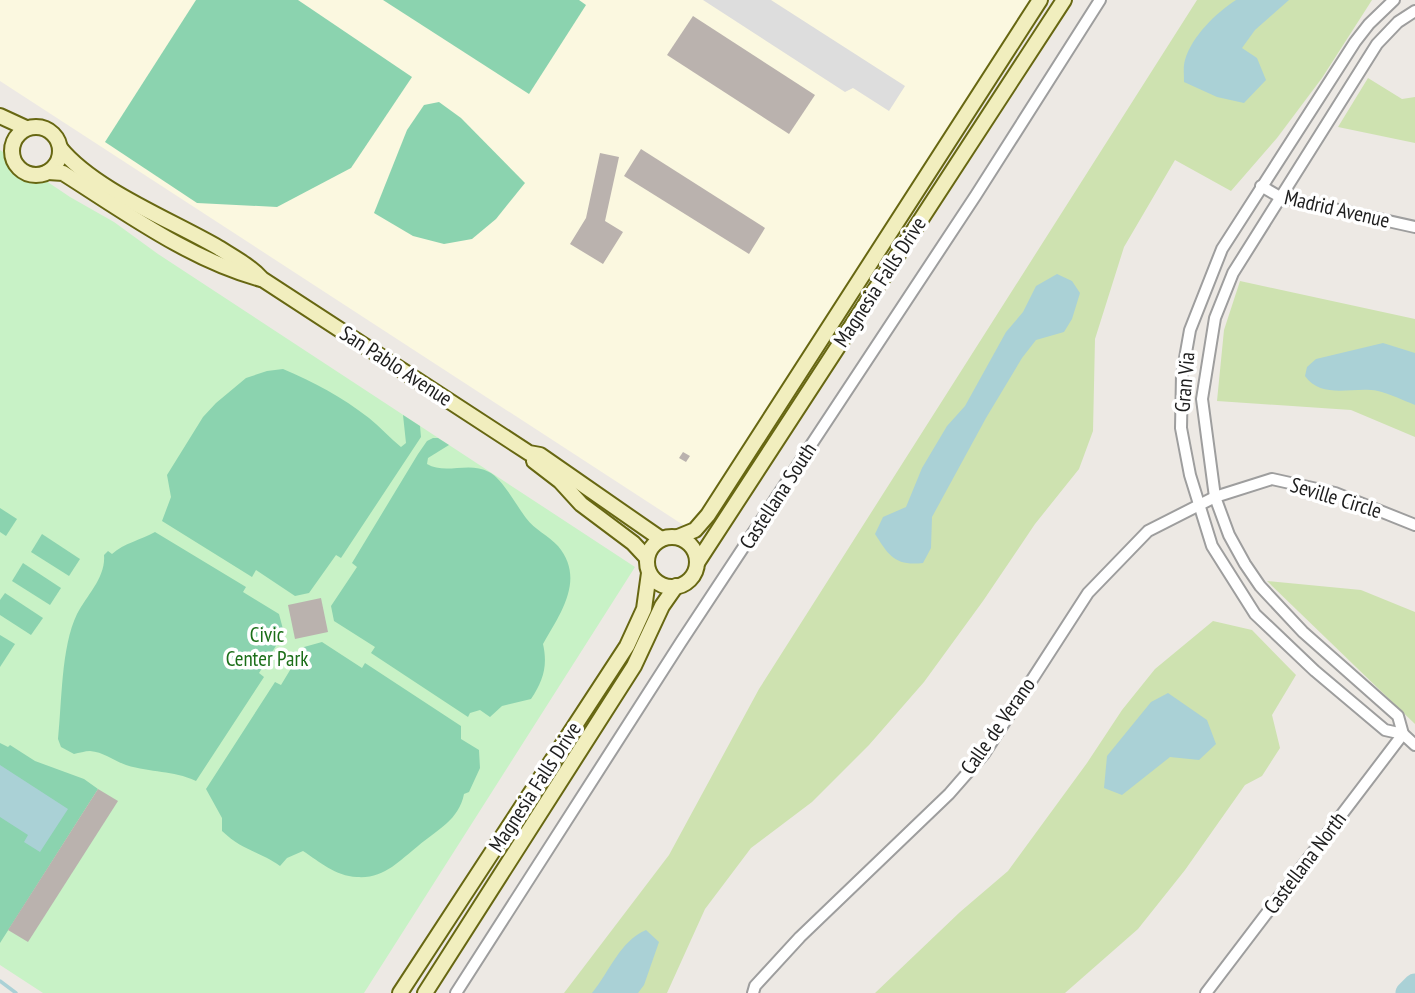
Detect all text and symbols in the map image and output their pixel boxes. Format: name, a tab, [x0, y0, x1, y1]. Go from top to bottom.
street label: Madrid Avenue	[1282, 183, 1392, 234]
street label: Magnesia Falls Drive	[827, 212, 932, 352]
street label: San Pablo Avenue	[335, 319, 457, 412]
street label: Gran Via	[1168, 351, 1201, 413]
street label: Castellana South	[733, 437, 822, 554]
street label: Seville Circle	[1287, 471, 1385, 524]
park label: Civic Center Park	[226, 621, 308, 672]
street label: Calle de Verano	[954, 672, 1041, 779]
street label: Magnesia Falls Drive	[482, 717, 587, 857]
street label: Castellana North	[1257, 806, 1352, 919]

